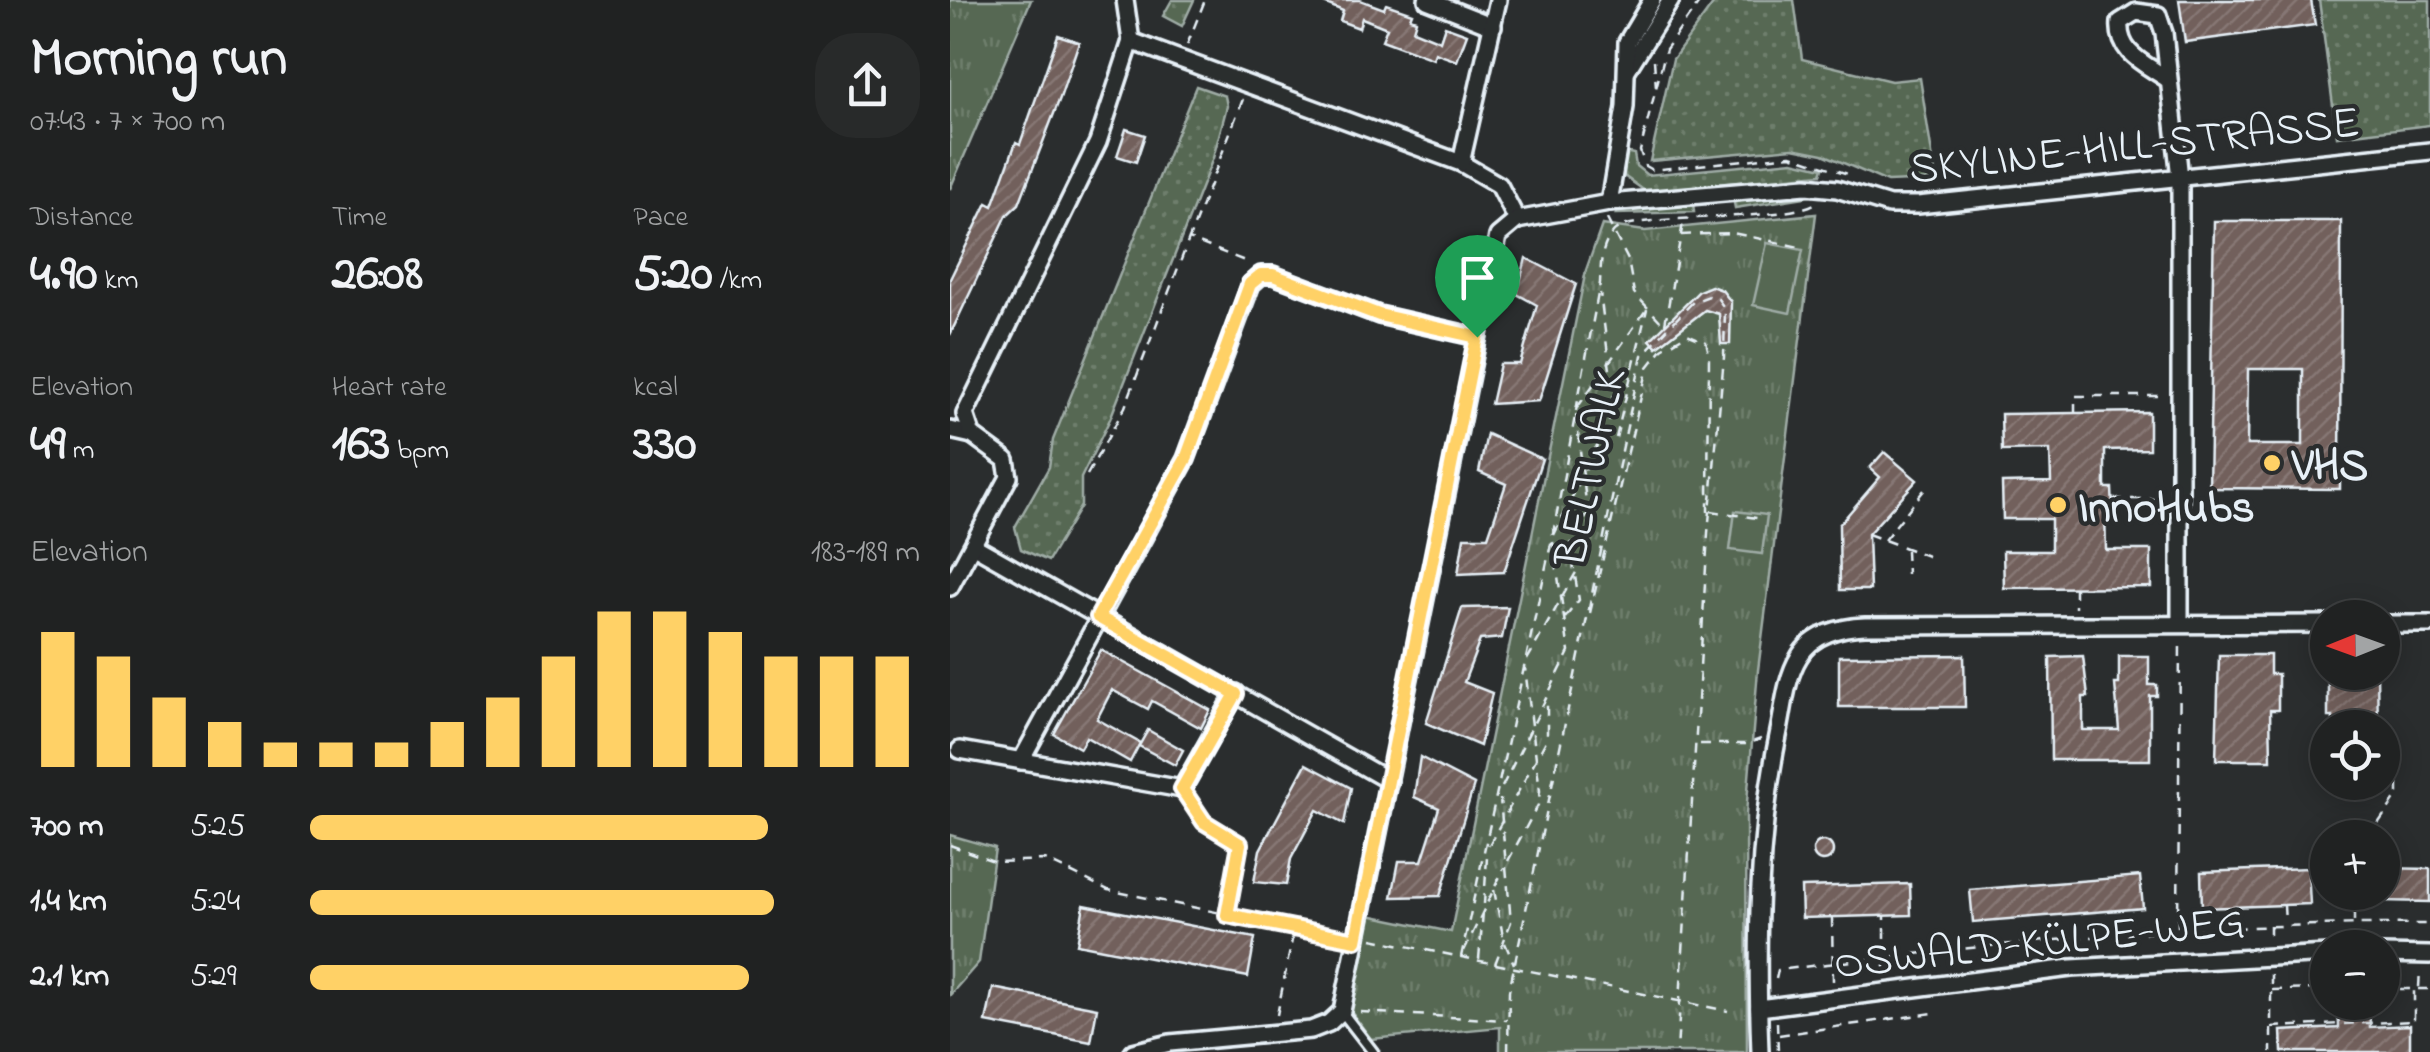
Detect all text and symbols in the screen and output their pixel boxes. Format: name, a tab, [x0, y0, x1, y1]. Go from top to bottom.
text: Morning run	[30, 21, 287, 101]
button: share	[815, 33, 920, 138]
street label: SKYLINE-HILL-STRASSE	[1906, 92, 2363, 204]
text: 07:43 · 7 × 700 m	[30, 99, 225, 146]
text: Distance	[30, 198, 133, 239]
text: Time	[332, 198, 387, 239]
text: Pace	[633, 198, 688, 239]
pin	[1435, 235, 1520, 338]
text: 4.90	[30, 239, 97, 312]
text: 26:08	[332, 239, 423, 312]
text: 5:20	[633, 239, 713, 312]
icon: arrive	[1450, 250, 1505, 305]
text: km	[97, 261, 138, 302]
text: /km	[713, 261, 762, 302]
street label: BELTWALK	[1540, 363, 1646, 574]
text: Elevation	[30, 368, 133, 409]
text: Heart rate	[332, 368, 446, 409]
text: kcal	[633, 368, 678, 409]
text: 49	[30, 409, 66, 482]
text: 163	[332, 409, 390, 482]
text: 330	[633, 409, 696, 482]
text: m	[66, 431, 94, 472]
text: bpm	[390, 431, 449, 472]
place label: VHS	[2291, 435, 2368, 501]
marker: VHS	[2261, 452, 2283, 474]
place label: InnoHubs	[2078, 477, 2255, 543]
marker: InnoHubs	[2047, 494, 2069, 516]
text: Elevation	[30, 530, 148, 577]
text: 183–189 m	[811, 530, 920, 577]
north arrow	[2310, 600, 2400, 690]
map controls	[2310, 600, 2400, 1020]
button: locate	[2310, 710, 2400, 800]
text: 700 m	[30, 804, 104, 851]
text: 5:25	[190, 804, 245, 851]
button: +	[2310, 820, 2400, 910]
text: 1.4 km	[30, 879, 107, 926]
text: 5:24	[190, 879, 240, 926]
street label: OSWALD-KÜLPE-WEG	[1831, 891, 2248, 999]
button: −	[2310, 930, 2400, 1020]
text: 2.1 km	[30, 954, 109, 1001]
text: 5:29	[190, 954, 237, 1001]

